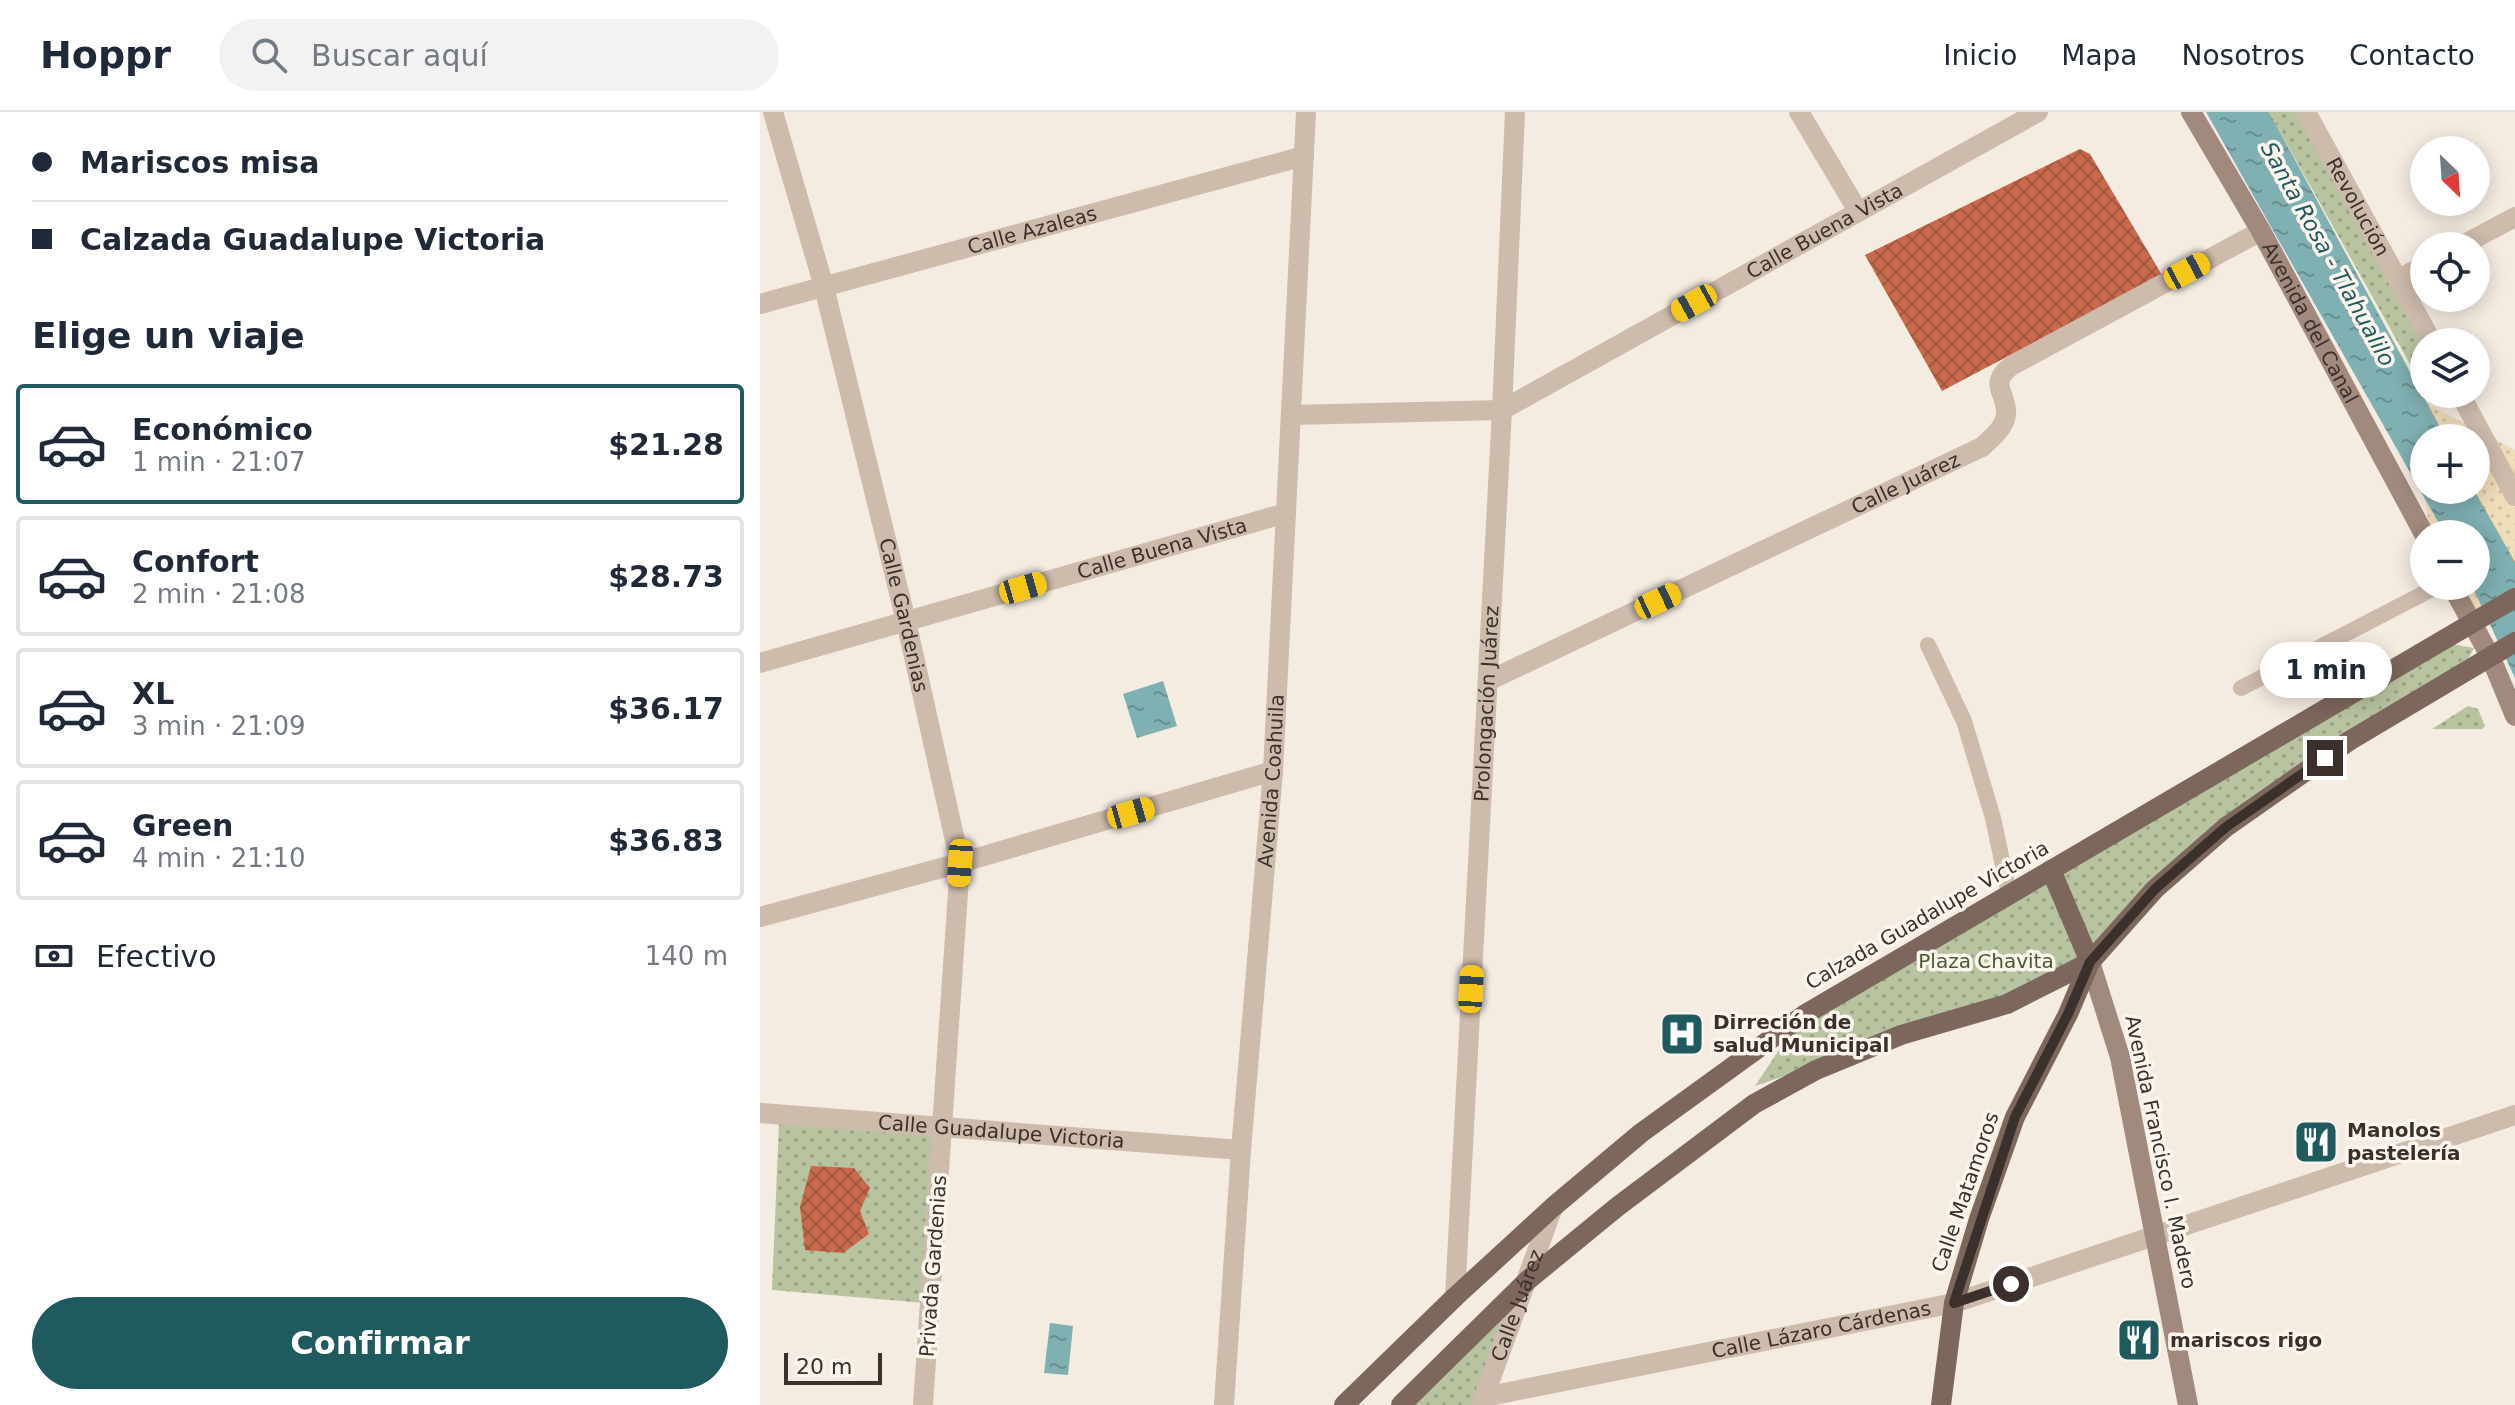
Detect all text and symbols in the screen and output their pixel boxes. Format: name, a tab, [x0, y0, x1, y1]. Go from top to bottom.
search box	[219, 19, 779, 91]
text: Hoppr	[40, 33, 171, 77]
icon: search	[247, 33, 291, 77]
text: Buscar aquí	[311, 38, 488, 73]
text: Inicio	[1943, 39, 2017, 72]
text: Mapa	[2061, 39, 2138, 72]
text: Nosotros	[2182, 39, 2305, 72]
text: Contacto	[2349, 39, 2475, 72]
north arrow	[2410, 136, 2490, 216]
map controls	[2410, 136, 2490, 600]
water label: Santa Rosa - Tlahualilo	[2256, 138, 2400, 370]
text: Mariscos misa	[80, 145, 319, 180]
street label: Revolución	[2321, 153, 2395, 260]
street label: Calle Buena Vista	[1742, 178, 1907, 284]
street label: Calle Azaleas	[965, 201, 1099, 259]
text: Calzada Guadalupe Victoria	[80, 222, 545, 257]
button: locate	[2410, 232, 2490, 312]
street label: Avenida del Canal	[2257, 238, 2363, 407]
car	[2160, 249, 2214, 293]
car	[1667, 281, 1721, 325]
text: Elige un viaje	[32, 315, 305, 356]
button: layers	[2410, 328, 2490, 408]
icon: car	[36, 408, 108, 480]
text: Económico	[132, 412, 313, 447]
button: +	[2410, 424, 2490, 504]
text: $21.28	[608, 427, 724, 462]
text: 1 min · 21:07	[132, 447, 306, 477]
street label: Calle Juárez	[1847, 447, 1964, 519]
street label: Calle Buena Vista	[1074, 513, 1250, 584]
button: −	[2410, 520, 2490, 600]
street label: Calle Gardenias	[874, 536, 934, 694]
icon: car	[36, 540, 108, 612]
text: Confort	[132, 544, 259, 579]
text: $28.73	[608, 559, 724, 594]
car	[997, 570, 1049, 606]
text: 2 min · 21:08	[132, 579, 306, 609]
car	[1631, 580, 1685, 622]
street label: Prolongación Juárez	[1469, 605, 1504, 803]
callout: 1 min	[2259, 642, 2391, 698]
text: 1 min	[2285, 655, 2367, 685]
icon: car	[36, 672, 108, 744]
text: XL	[132, 676, 174, 711]
text: $36.17	[608, 691, 724, 726]
street label: Avenida Coahuila	[1253, 694, 1289, 868]
text: 3 min · 21:09	[132, 711, 306, 741]
route end	[2307, 740, 2343, 776]
car	[1105, 795, 1157, 831]
icon: car	[36, 804, 108, 876]
text: Green	[132, 808, 233, 843]
text: $36.83	[608, 823, 724, 858]
street label: Calzada Guadalupe Victoria	[1801, 835, 2053, 995]
car	[946, 838, 974, 888]
text: 4 min · 21:10	[132, 843, 306, 873]
icon: cash	[32, 934, 76, 978]
text: Efectivo	[96, 939, 217, 974]
text: 140 m	[645, 941, 728, 971]
park label: Plaza Chavita	[1918, 949, 2054, 973]
car	[1458, 964, 1484, 1014]
hospital icon: Dirreción de salud Municipal	[1658, 1010, 1706, 1058]
place label: Dirreción de salud Municipal	[1713, 1010, 1889, 1057]
street label: Avenida Francisco I. Madero	[2120, 1013, 2202, 1291]
street label: Calle Matamoros	[1926, 1109, 2004, 1275]
street label: Calle Guadalupe Victoria	[877, 1110, 1125, 1153]
restaurant icon: Manolos pastelería	[2292, 1118, 2340, 1166]
place label: Manolos pastelería	[2347, 1118, 2460, 1165]
street label: Privada Gardenias	[915, 1174, 951, 1358]
street label: Calle Juárez	[1486, 1246, 1549, 1365]
route start	[1993, 1266, 2029, 1302]
street label: Calle Lázaro Cárdenas	[1710, 1296, 1933, 1363]
button: Confirmar	[32, 1297, 728, 1389]
restaurant icon: mariscos rigo	[2115, 1316, 2163, 1364]
place label: mariscos rigo	[2170, 1328, 2322, 1352]
scale bar	[784, 1349, 882, 1385]
text: 20 m	[796, 1354, 852, 1379]

